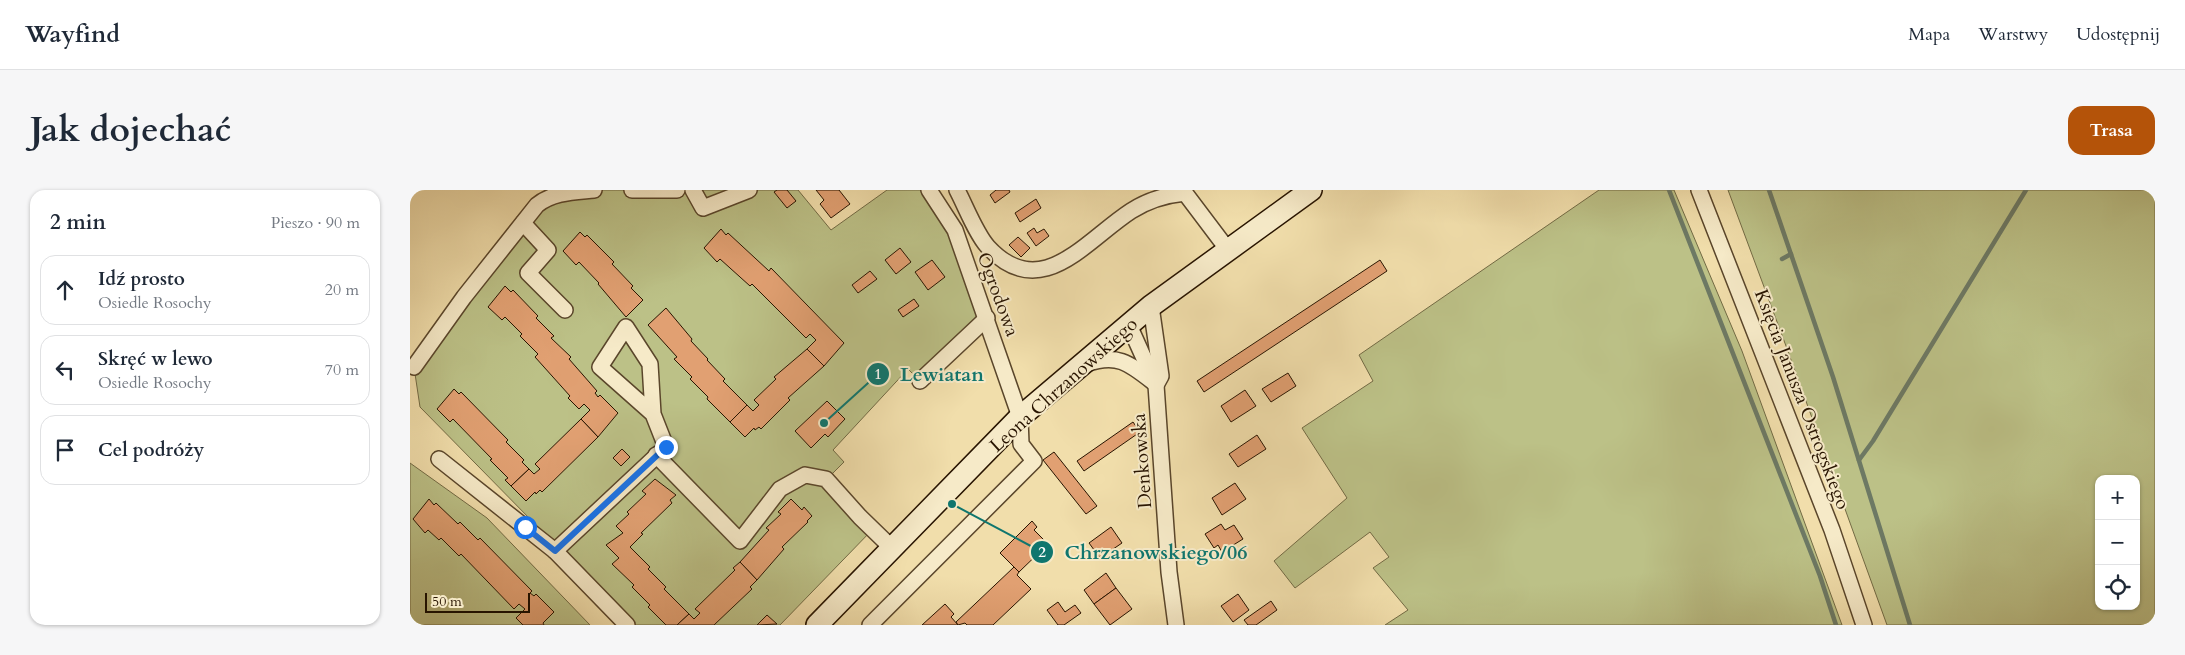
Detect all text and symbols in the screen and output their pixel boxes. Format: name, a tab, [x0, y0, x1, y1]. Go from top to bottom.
text: Wayfind	[25, 18, 120, 51]
text: Mapa	[1908, 22, 1950, 47]
text: Warstwy	[1978, 22, 2048, 47]
text: Udostępnij	[2076, 22, 2160, 47]
text: Jak dojechać	[30, 106, 231, 154]
button: Trasa	[2068, 106, 2155, 155]
text: 2 min	[50, 208, 106, 237]
text: Pieszo · 90 m	[271, 212, 360, 234]
street label: Ogrodowa	[971, 248, 1025, 340]
text: Idź prosto	[98, 266, 185, 292]
icon: ahead	[51, 276, 79, 304]
text: 20 m	[325, 279, 359, 301]
street label: Księcia Janusza Ostrogskiego	[1748, 286, 1856, 513]
text: Osiedle Rosochy	[98, 292, 211, 314]
street label: Leona Chrzanowskiego	[984, 311, 1143, 458]
text: Skręć w lewo	[98, 346, 213, 372]
icon: left	[51, 356, 79, 384]
callout: Lewiatan	[865, 356, 994, 391]
text: 70 m	[325, 359, 359, 381]
text: Lewiatan	[900, 361, 984, 388]
text: 1	[874, 364, 882, 384]
text: Osiedle Rosochy	[98, 372, 211, 394]
street label: Denkowska	[1126, 412, 1158, 509]
icon: arrive	[51, 436, 79, 464]
route end	[655, 436, 678, 459]
text: Cel podróży	[98, 437, 204, 463]
map controls	[2095, 475, 2140, 610]
button: +	[2095, 475, 2140, 520]
route start	[514, 516, 537, 539]
button: −	[2095, 520, 2140, 565]
callout: Chrzanowskiego/06	[1030, 534, 1257, 569]
text: Chrzanowskiego/06	[1065, 539, 1247, 566]
text: 2	[1038, 542, 1046, 562]
button: locate	[2095, 565, 2140, 610]
scale bar	[425, 590, 530, 613]
text: 50 m	[432, 592, 462, 611]

